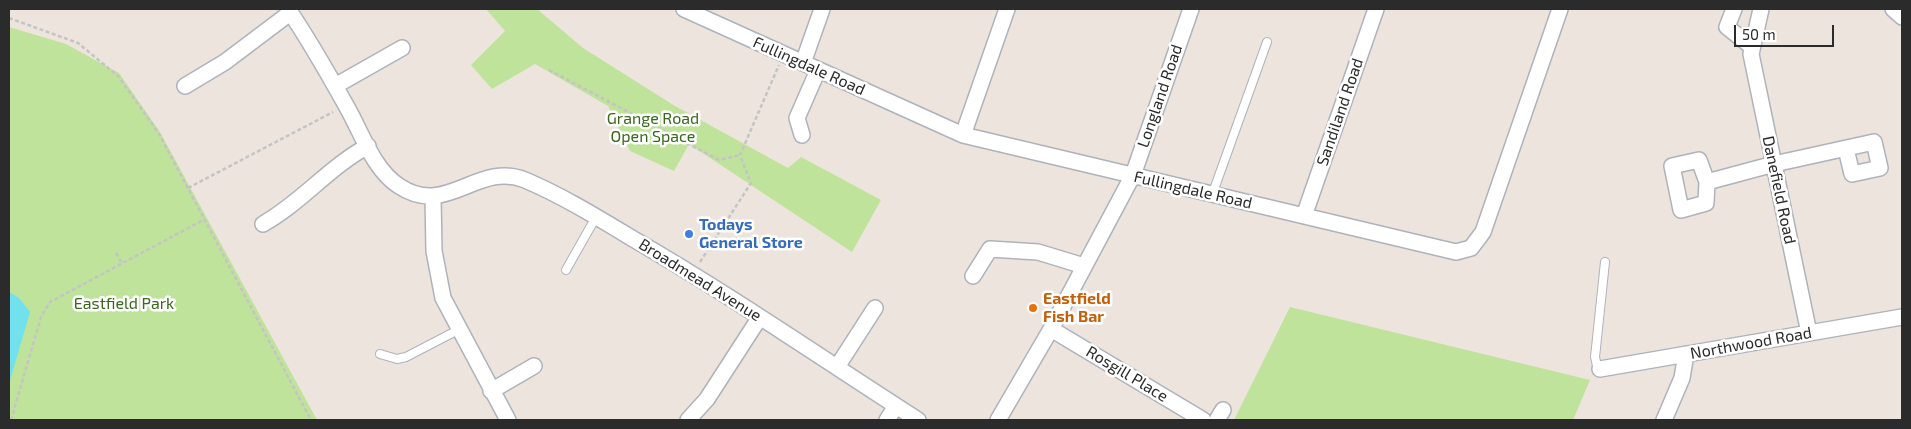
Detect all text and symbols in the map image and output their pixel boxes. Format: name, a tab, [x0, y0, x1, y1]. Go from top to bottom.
scale bar	[1736, 15, 1836, 47]
text: 50 m	[1742, 25, 1776, 43]
street label: Fullingdale Road	[750, 33, 868, 99]
street label: Longland Road	[1133, 42, 1187, 150]
street label: Sandiland Road	[1313, 56, 1367, 168]
park label: Grange Road Open Space	[607, 109, 699, 147]
street label: Danefield Road	[1758, 134, 1800, 246]
street label: Fullingdale Road	[1132, 167, 1254, 213]
place label: Todays General Store	[699, 215, 803, 253]
marker: Todays General Store	[683, 228, 695, 240]
street label: Broadmead Avenue	[635, 235, 765, 325]
place label: Eastfield Fish Bar	[1043, 289, 1111, 327]
park label: Eastfield Park	[74, 294, 174, 314]
marker: Eastfield Fish Bar	[1027, 302, 1039, 314]
street label: Northwood Road	[1689, 323, 1813, 363]
street label: Rosgill Place	[1083, 342, 1171, 406]

